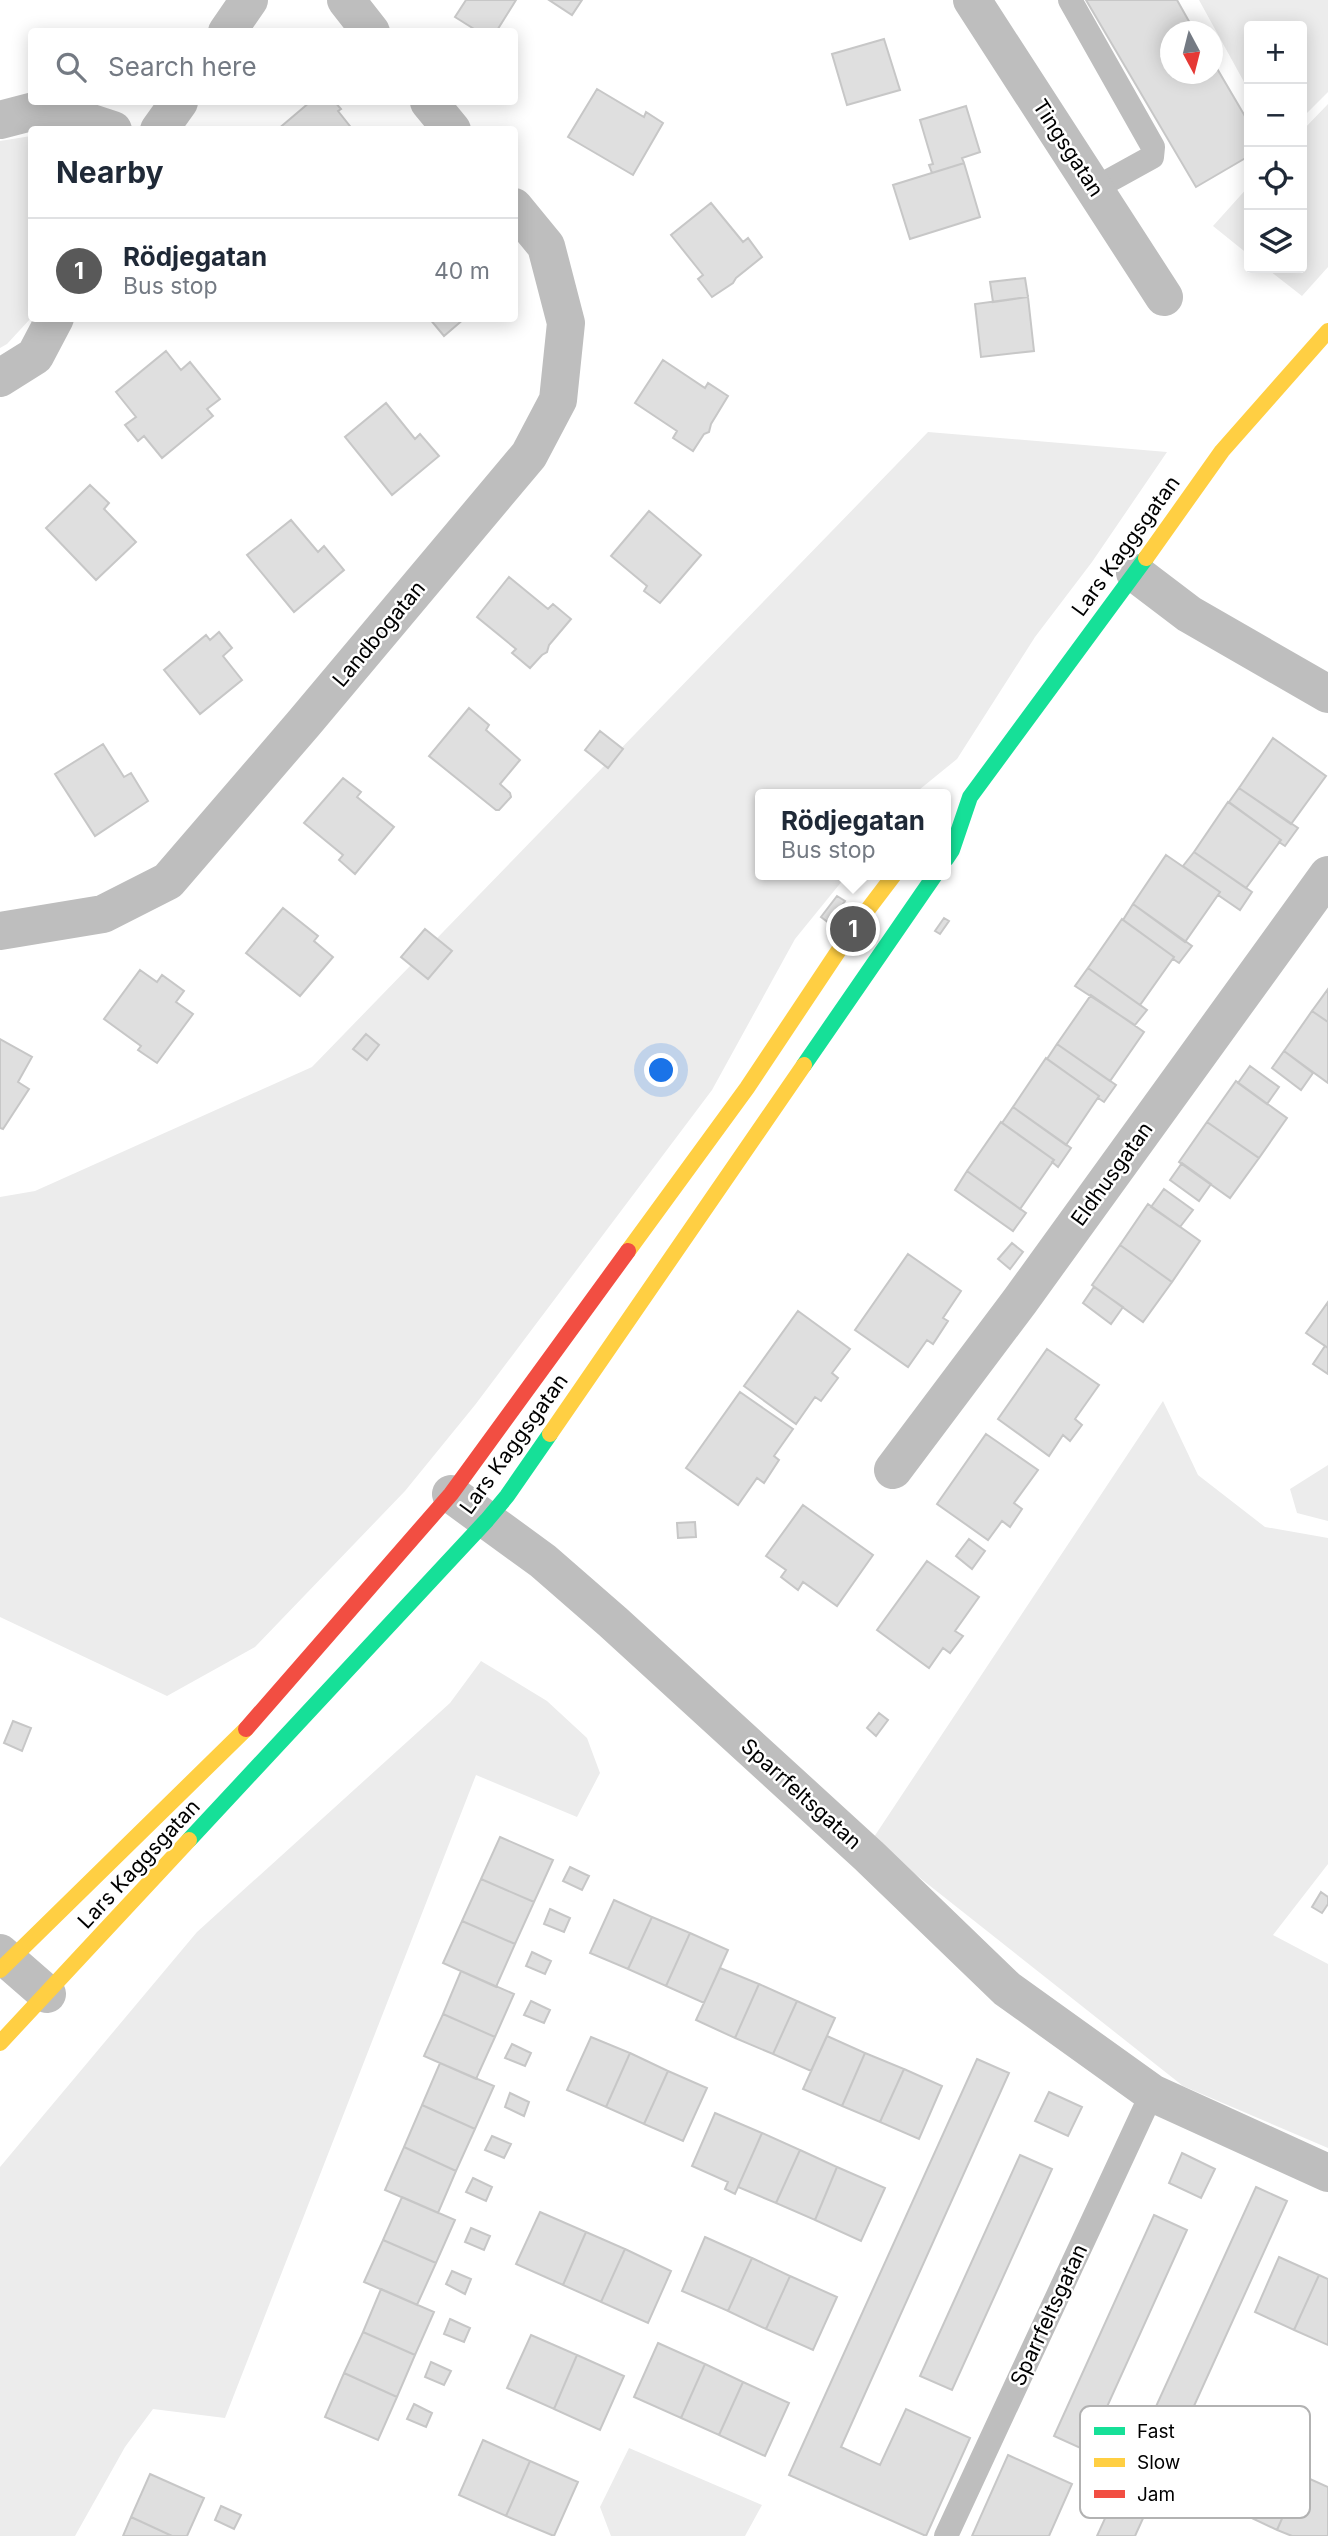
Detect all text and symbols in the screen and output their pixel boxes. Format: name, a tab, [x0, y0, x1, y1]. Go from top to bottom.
north arrow	[1160, 21, 1223, 84]
map controls	[1244, 21, 1307, 273]
button: +	[1244, 21, 1307, 84]
search box	[28, 28, 518, 105]
icon: search	[52, 48, 90, 86]
text: Search here	[108, 51, 257, 82]
button: −	[1244, 84, 1307, 147]
street label: Tingsgatan	[1028, 94, 1109, 201]
button: locate	[1244, 147, 1307, 210]
text: Nearby	[56, 154, 164, 190]
button: layers	[1244, 210, 1307, 273]
text: Rödjegatan	[123, 241, 267, 272]
text: 1	[74, 257, 84, 285]
text: 40 m	[434, 257, 490, 285]
text: Bus stop	[123, 272, 218, 300]
street label: Lars Kaggsgatan	[1066, 471, 1185, 621]
street label: Landbogatan	[327, 576, 430, 692]
popup	[755, 789, 951, 880]
text: Rödjegatan	[781, 805, 925, 836]
text: Bus stop	[781, 836, 876, 864]
pin: 1	[830, 903, 876, 955]
your location	[644, 1053, 678, 1087]
street label: Eldhusgatan	[1066, 1117, 1158, 1231]
street label: Lars Kaggsgatan	[454, 1369, 573, 1519]
street label: Sparrfeltsgatan	[736, 1733, 867, 1854]
street label: Lars Kaggsgatan	[72, 1794, 205, 1933]
street label: Sparrfeltsgatan	[1005, 2240, 1092, 2389]
legend	[1080, 2406, 1310, 2518]
text: Fast	[1137, 2420, 1175, 2443]
text: Slow	[1137, 2451, 1180, 2474]
text: Jam	[1137, 2483, 1175, 2506]

